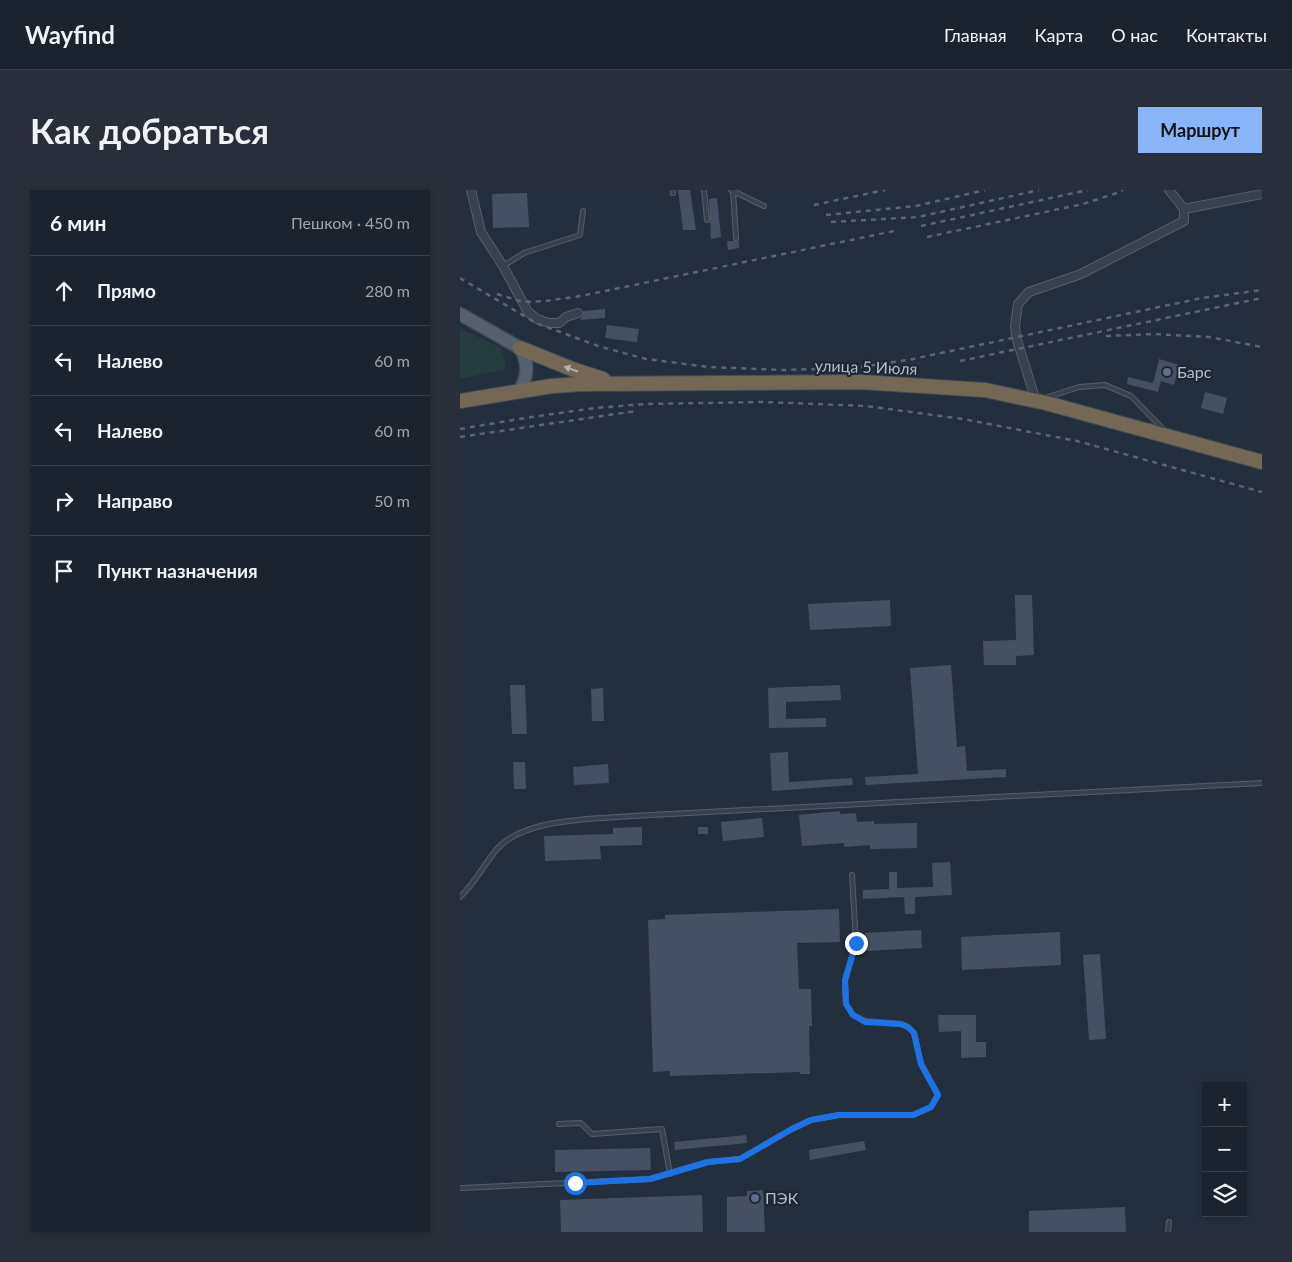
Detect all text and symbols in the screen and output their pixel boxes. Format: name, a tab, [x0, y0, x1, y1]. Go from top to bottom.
text: Wayfind	[25, 20, 115, 49]
text: Главная	[944, 24, 1007, 46]
text: Карта	[1035, 24, 1083, 46]
text: О нас	[1111, 24, 1158, 46]
text: Контакты	[1186, 24, 1267, 46]
button: Маршрут	[1138, 107, 1262, 153]
text: Как добраться	[30, 109, 269, 151]
text: 6 мин	[50, 210, 107, 235]
text: Пешком · 450 m	[291, 213, 410, 232]
icon: ahead	[50, 277, 78, 305]
text: Прямо	[97, 279, 156, 302]
text: 280 m	[365, 281, 410, 300]
icon: left	[50, 347, 78, 375]
text: Налево	[97, 349, 163, 372]
text: 60 m	[374, 351, 410, 370]
street label: улица 5 Июля	[814, 355, 918, 378]
place label: Барс	[1177, 362, 1212, 381]
one-way arrow	[564, 365, 579, 372]
marker: Барс	[1161, 366, 1173, 378]
icon: left	[50, 417, 78, 445]
text: Налево	[97, 419, 163, 442]
text: 60 m	[374, 421, 410, 440]
icon: right	[50, 487, 78, 515]
text: Направо	[97, 489, 173, 512]
text: 50 m	[374, 491, 410, 510]
icon: arrive	[50, 557, 78, 585]
text: Пункт назначения	[97, 559, 258, 582]
route end	[845, 932, 868, 955]
map controls	[1202, 1082, 1247, 1217]
button: +	[1202, 1082, 1247, 1127]
button: −	[1202, 1127, 1247, 1172]
route start	[564, 1172, 587, 1195]
button: layers	[1202, 1172, 1247, 1217]
place label: ПЭК	[765, 1188, 799, 1207]
marker: ПЭК	[749, 1192, 761, 1204]

